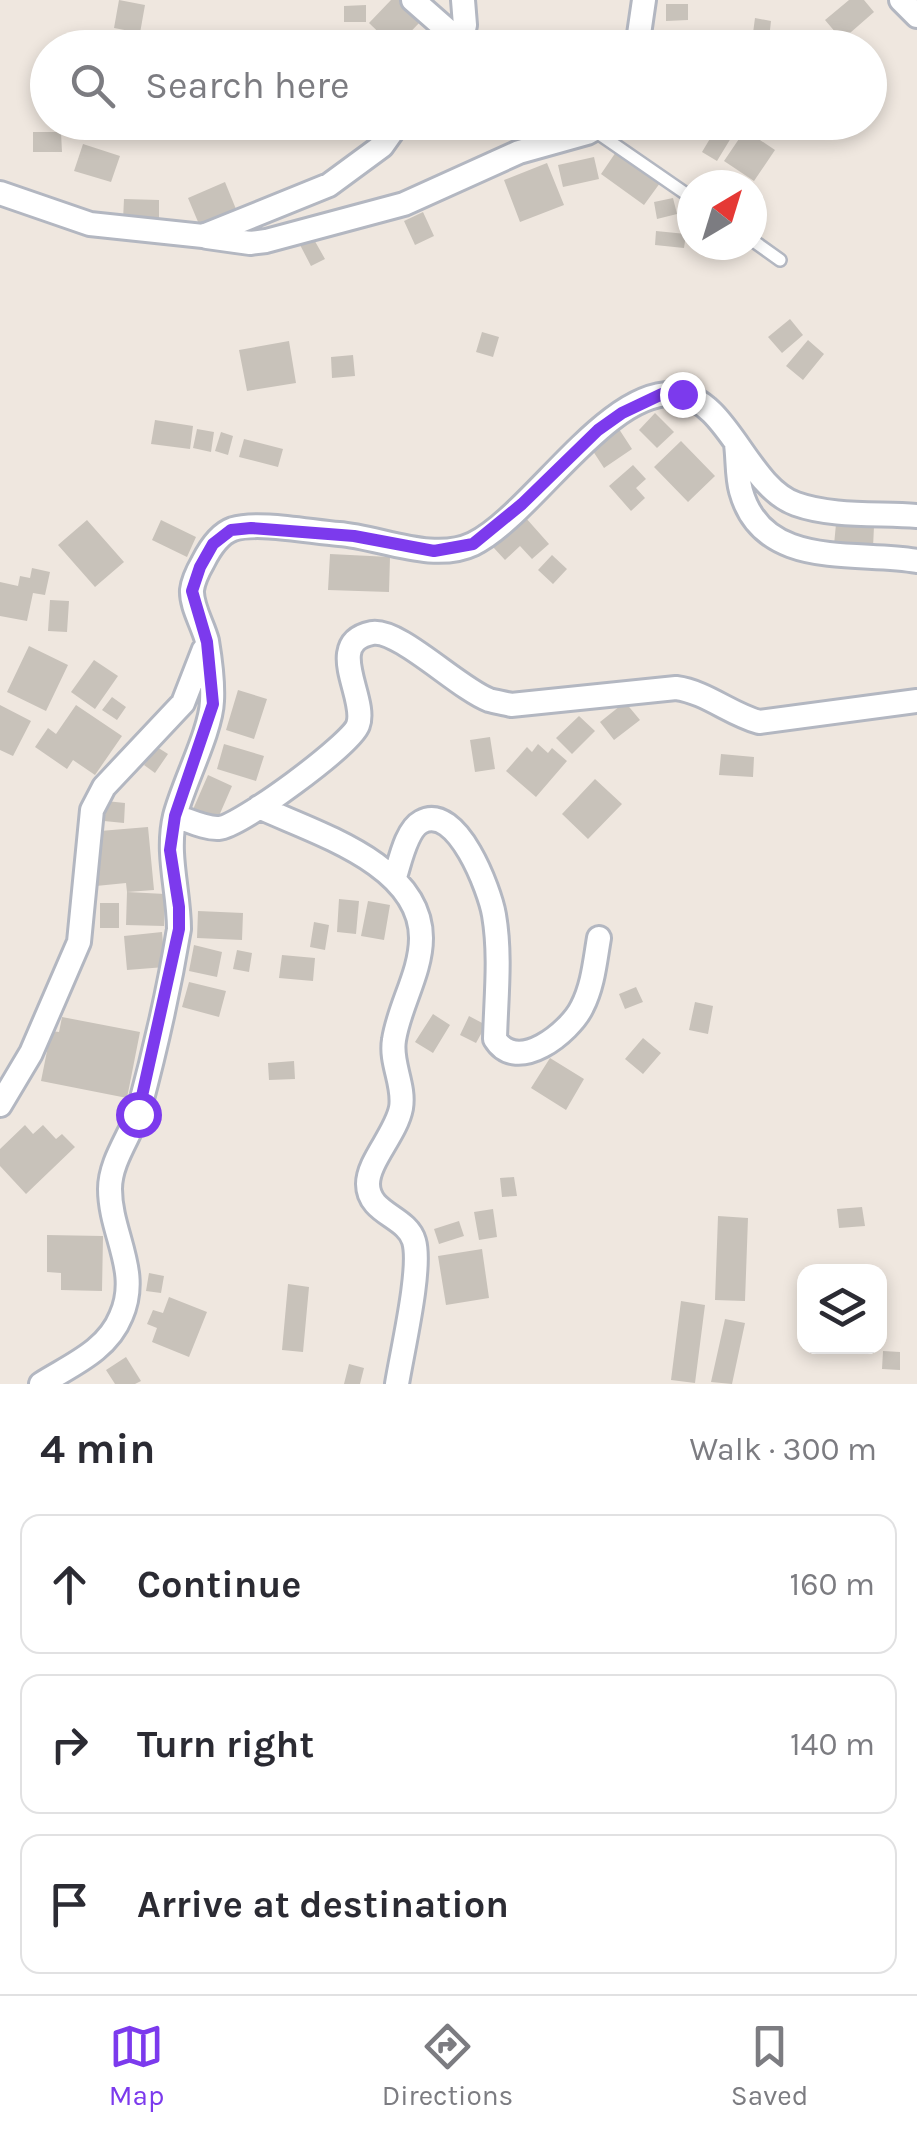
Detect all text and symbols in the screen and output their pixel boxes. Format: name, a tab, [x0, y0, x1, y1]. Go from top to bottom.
search box	[30, 30, 887, 140]
icon: search	[65, 58, 120, 113]
text: Search here	[145, 63, 349, 108]
north arrow	[677, 170, 767, 260]
route end	[660, 372, 706, 418]
route start	[116, 1092, 162, 1138]
map controls	[797, 1264, 887, 1354]
button: layers	[797, 1264, 887, 1354]
text: 4 min	[40, 1424, 155, 1474]
text: Walk · 300 m	[689, 1431, 877, 1468]
icon: ahead	[42, 1557, 97, 1612]
text: Continue	[137, 1562, 301, 1607]
text: 160 m	[790, 1566, 875, 1603]
icon: right	[42, 1717, 97, 1772]
text: Turn right	[137, 1722, 314, 1767]
text: 140 m	[790, 1726, 875, 1763]
icon: arrive	[42, 1877, 97, 1932]
text: Arrive at destination	[137, 1882, 509, 1927]
tab: Map	[109, 2019, 164, 2112]
tab: Directions	[382, 2019, 513, 2112]
tab: Saved	[731, 2019, 808, 2112]

